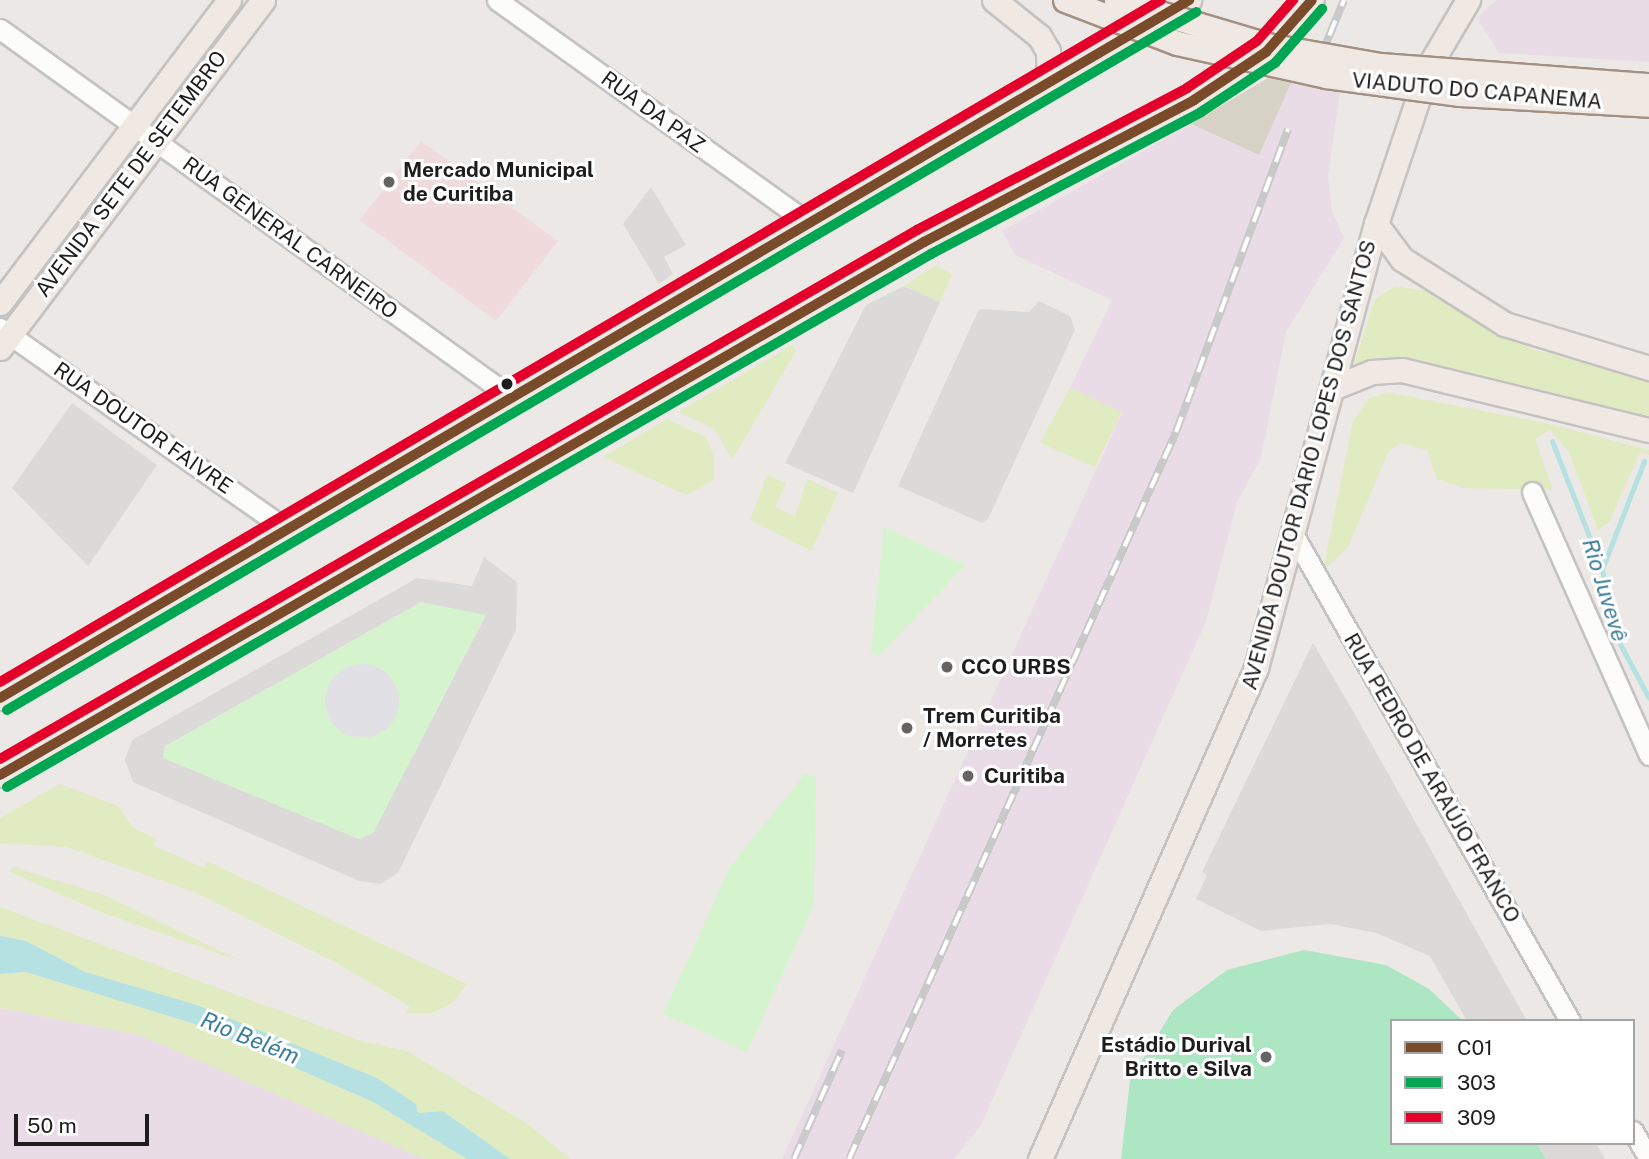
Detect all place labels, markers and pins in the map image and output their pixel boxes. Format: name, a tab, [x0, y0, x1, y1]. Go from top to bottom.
place label: Mercado Municipal de Curitiba	[403, 157, 594, 207]
marker: Mercado Municipal de Curitiba	[381, 174, 397, 190]
unlabelled marker	[500, 377, 514, 391]
place label: CCO URBS	[961, 654, 1071, 680]
marker: CCO URBS	[939, 659, 955, 675]
place label: Trem Curitiba / Morretes	[923, 703, 1061, 753]
marker: Trem Curitiba / Morretes	[897, 718, 917, 738]
place label: Curitiba	[984, 763, 1065, 789]
marker: Curitiba	[958, 766, 978, 786]
place label: Estádio Durival Britto e Silva	[1101, 1032, 1252, 1082]
marker: Estádio Durival Britto e Silva	[1258, 1049, 1274, 1065]

